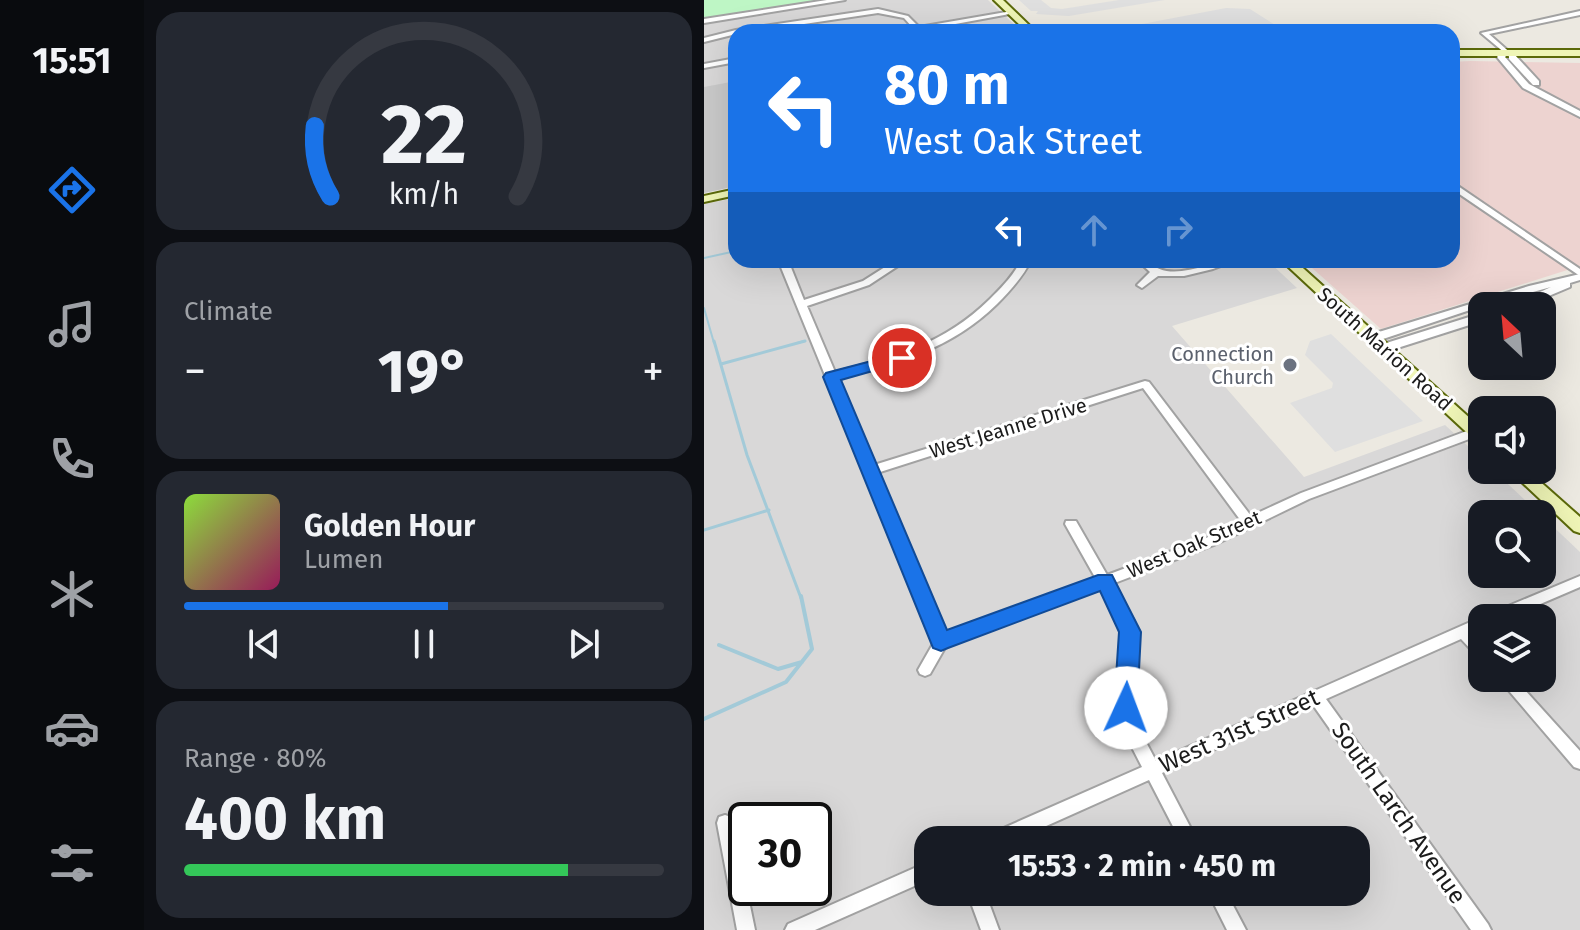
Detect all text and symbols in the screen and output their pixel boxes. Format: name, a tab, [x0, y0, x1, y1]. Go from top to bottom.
text: 15:51	[33, 39, 111, 83]
text: 80 m	[884, 52, 1010, 119]
icon: left	[752, 56, 856, 160]
text: 22	[381, 84, 467, 184]
text: West Oak Street	[884, 120, 1142, 164]
icon: directions	[44, 162, 100, 218]
text: km/h	[389, 177, 459, 212]
icon: left	[988, 208, 1032, 252]
icon: ahead	[1072, 208, 1116, 252]
icon: right	[1156, 208, 1200, 252]
street label: South Marion Road	[1313, 282, 1457, 416]
north arrow	[1468, 292, 1556, 380]
map controls	[1468, 292, 1556, 692]
icon: music	[44, 296, 100, 352]
text: Climate	[184, 296, 273, 327]
pin	[868, 324, 936, 392]
text: 19°	[378, 336, 470, 408]
icon: arrive	[880, 336, 924, 380]
place label: Connection Church	[1171, 342, 1274, 389]
text: −	[184, 345, 206, 398]
text: +	[642, 345, 664, 398]
marker: Connection Church	[1281, 356, 1299, 374]
street label: West Jeanne Drive	[926, 393, 1090, 463]
button: sound	[1468, 396, 1556, 484]
icon: phone	[44, 431, 100, 487]
button: search	[1468, 500, 1556, 588]
street label: West Oak Street	[1123, 505, 1265, 583]
text: Golden Hour	[304, 508, 475, 544]
text: Lumen	[304, 544, 383, 575]
icon: climate	[44, 566, 100, 622]
button: layers	[1468, 604, 1556, 692]
icon: previous	[242, 622, 286, 666]
icon: pause	[402, 622, 446, 666]
icon: next	[562, 622, 606, 666]
position arrow	[1084, 666, 1168, 750]
street label: West 31st Street	[1155, 683, 1324, 779]
icon: car	[44, 700, 100, 756]
street label: South Larch Avenue	[1326, 717, 1472, 909]
text: Range · 80%	[184, 743, 326, 774]
text: 400 km	[184, 783, 386, 855]
speed limit sign: 30	[728, 802, 832, 906]
icon: filters	[44, 835, 100, 891]
text: 15:53 · 2 min · 450 m	[1008, 848, 1276, 884]

